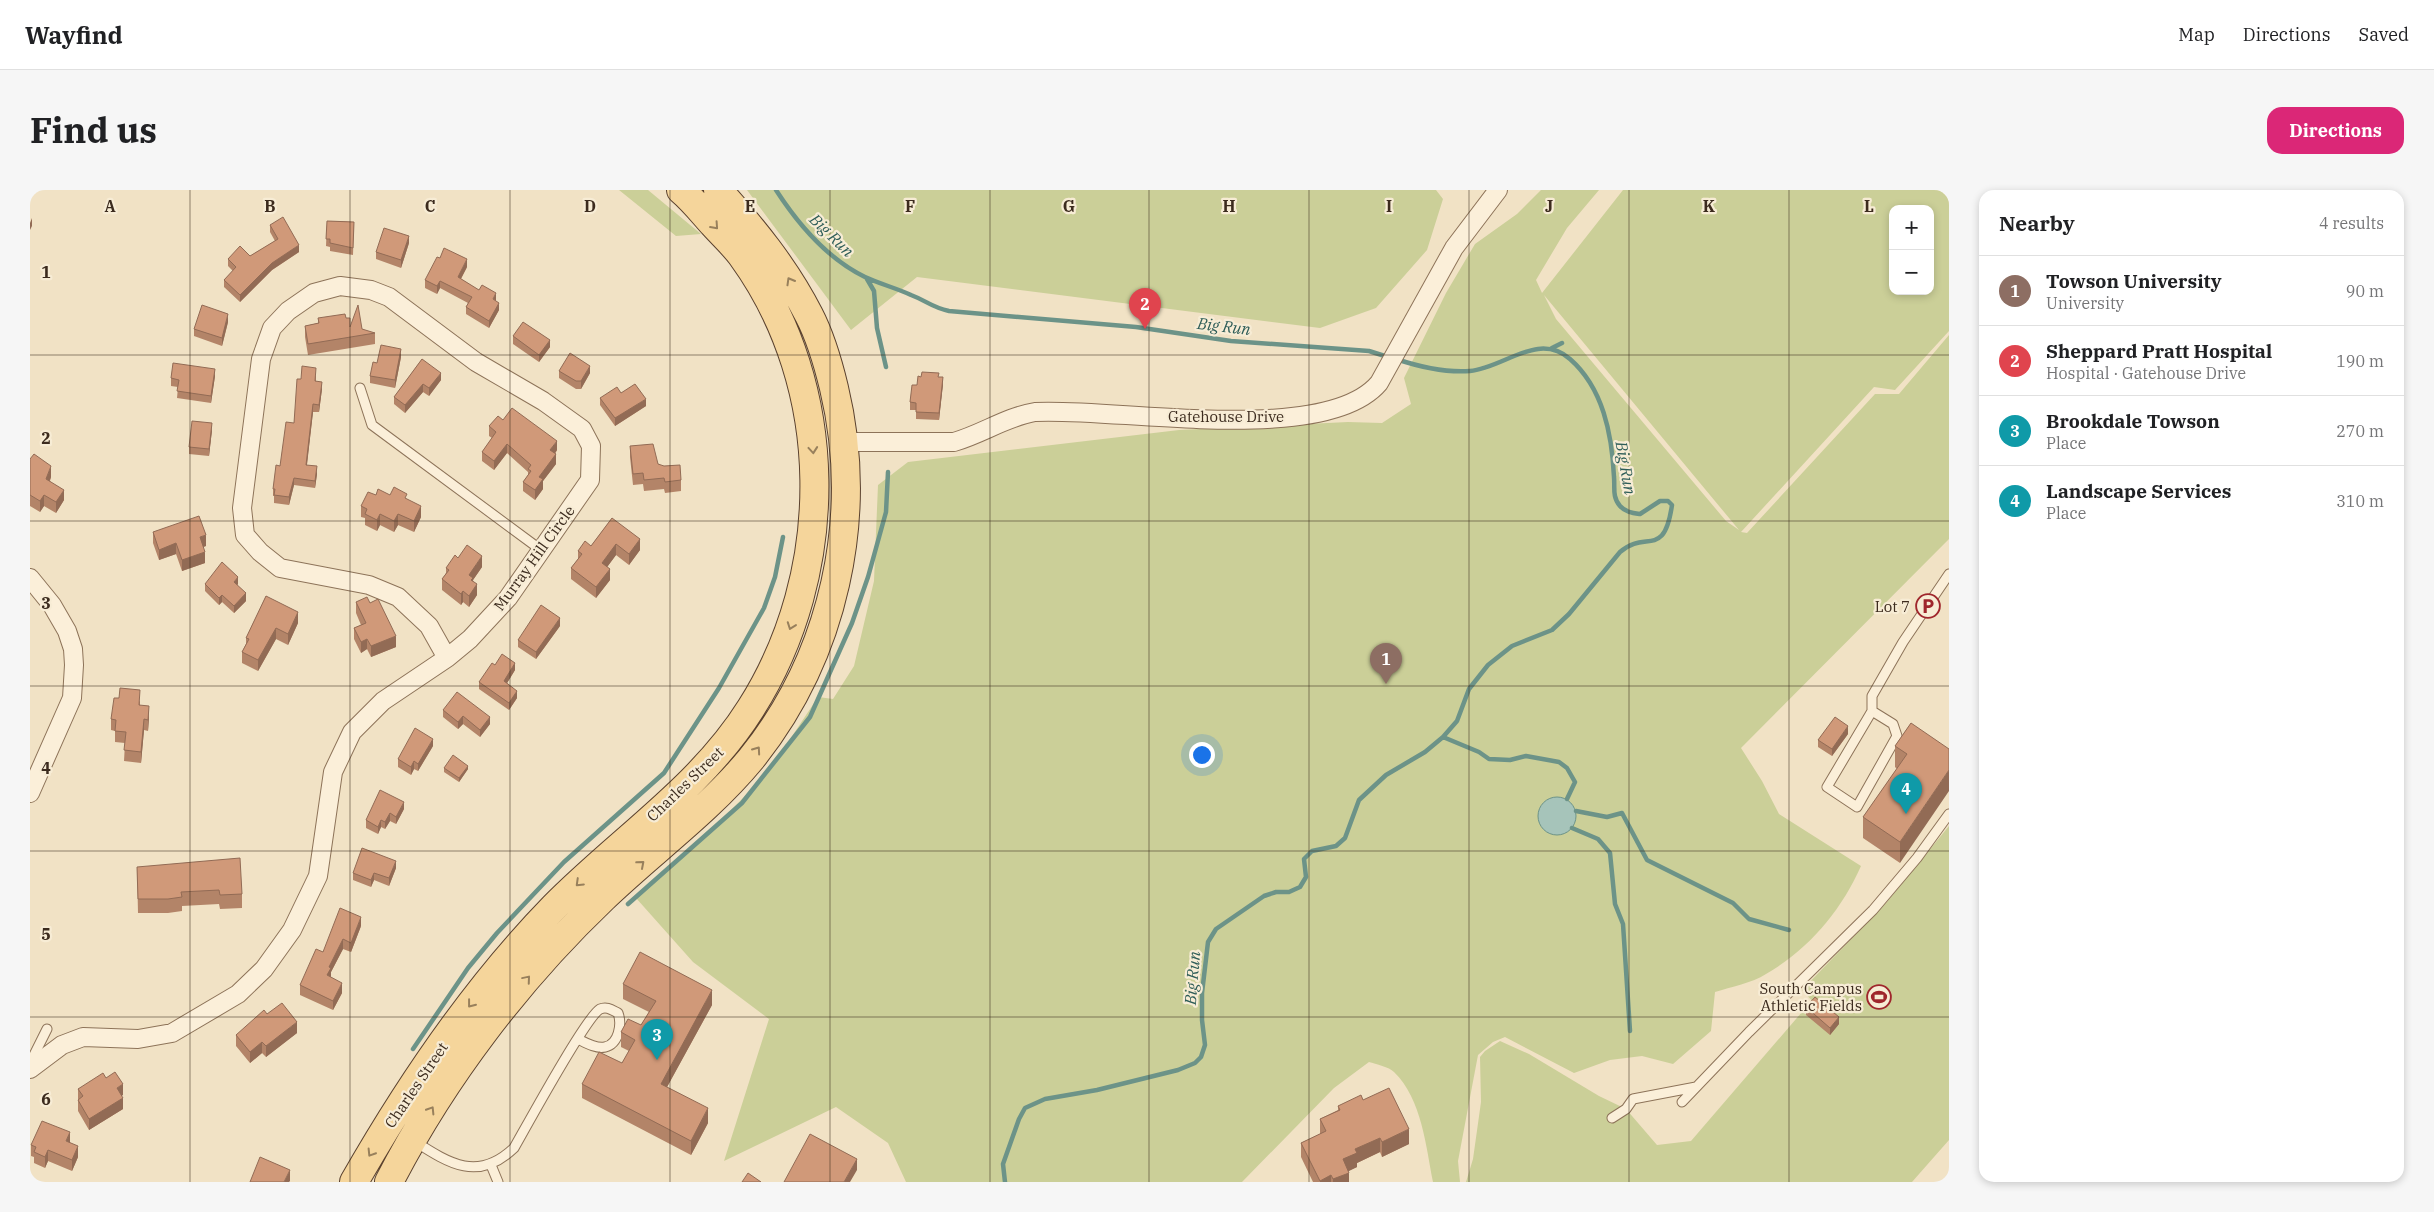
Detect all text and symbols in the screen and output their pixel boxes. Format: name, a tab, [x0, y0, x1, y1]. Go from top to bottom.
text: Wayfind	[25, 19, 123, 51]
text: Map	[2178, 23, 2215, 46]
text: Directions	[2243, 23, 2331, 46]
text: Saved	[2359, 23, 2409, 46]
text: Find us	[30, 107, 157, 153]
button: Directions	[2267, 107, 2404, 154]
text: A	[104, 196, 116, 216]
text: B	[264, 196, 276, 216]
text: C	[425, 196, 435, 216]
text: D	[584, 196, 596, 216]
text: E	[745, 196, 755, 216]
text: F	[905, 196, 915, 216]
text: G	[1063, 196, 1075, 216]
text: H	[1223, 196, 1236, 216]
text: I	[1386, 196, 1392, 216]
text: J	[1545, 196, 1553, 216]
text: K	[1703, 196, 1716, 216]
text: L	[1864, 196, 1874, 216]
map controls	[1889, 205, 1934, 295]
button: +	[1889, 205, 1934, 250]
water label: Big Run	[805, 208, 858, 261]
text: Nearby	[1999, 209, 2075, 237]
text: 4 results	[2319, 213, 2384, 233]
one-way arrow	[709, 220, 718, 229]
button: −	[1889, 250, 1934, 295]
text: 1	[41, 262, 51, 282]
text: Towson University	[2046, 269, 2222, 293]
one-way arrow	[787, 277, 797, 286]
text: 1	[2010, 281, 2020, 301]
text: 90 m	[2346, 281, 2384, 301]
pin: 2	[1129, 288, 1161, 329]
text: University	[2046, 293, 2124, 313]
water label: Big Run	[1195, 313, 1252, 339]
text: Sheppard Pratt Hospital	[2046, 339, 2272, 363]
text: 2	[2010, 351, 2020, 371]
text: 190 m	[2336, 351, 2384, 371]
text: Hospital · Gatehouse Drive	[2046, 363, 2246, 383]
street label: Gatehouse Drive	[1168, 407, 1284, 426]
text: Brookdale Towson	[2046, 409, 2220, 433]
text: 3	[2010, 421, 2020, 441]
text: 270 m	[2336, 421, 2384, 441]
text: 2	[41, 428, 51, 448]
text: Place	[2046, 433, 2086, 453]
water label: Big Run	[1611, 439, 1641, 496]
one-way arrow	[807, 447, 818, 455]
text: Landscape Services	[2046, 479, 2232, 503]
text: 4	[2010, 491, 2020, 511]
text: 310 m	[2336, 491, 2384, 511]
street label: Murray Hill Circle	[489, 502, 579, 614]
text: Place	[2046, 503, 2086, 523]
text: 3	[41, 593, 51, 613]
parking icon: Lot 7	[1915, 593, 1941, 619]
place label: Lot 7	[1875, 597, 1910, 616]
one-way arrow	[787, 621, 797, 630]
pin: 1	[1370, 643, 1402, 684]
your location	[1189, 742, 1215, 768]
street label: Charles Street	[643, 743, 727, 825]
one-way arrow	[751, 746, 760, 756]
text: 4	[41, 758, 51, 778]
pin: 4	[1890, 773, 1922, 814]
one-way arrow	[636, 860, 645, 869]
one-way arrow	[576, 877, 585, 886]
text: 5	[41, 924, 51, 944]
water label: Big Run	[1180, 950, 1204, 1007]
one-way arrow	[522, 976, 530, 985]
place label: South Campus Athletic Fields	[1759, 979, 1862, 1015]
sports icon: South Campus Athletic Fields	[1866, 984, 1892, 1010]
one-way arrow	[468, 998, 477, 1008]
pin: 3	[641, 1019, 673, 1060]
street label: Charles Street	[380, 1038, 452, 1132]
text: 6	[41, 1089, 51, 1109]
one-way arrow	[425, 1106, 434, 1115]
one-way arrow	[368, 1148, 378, 1157]

